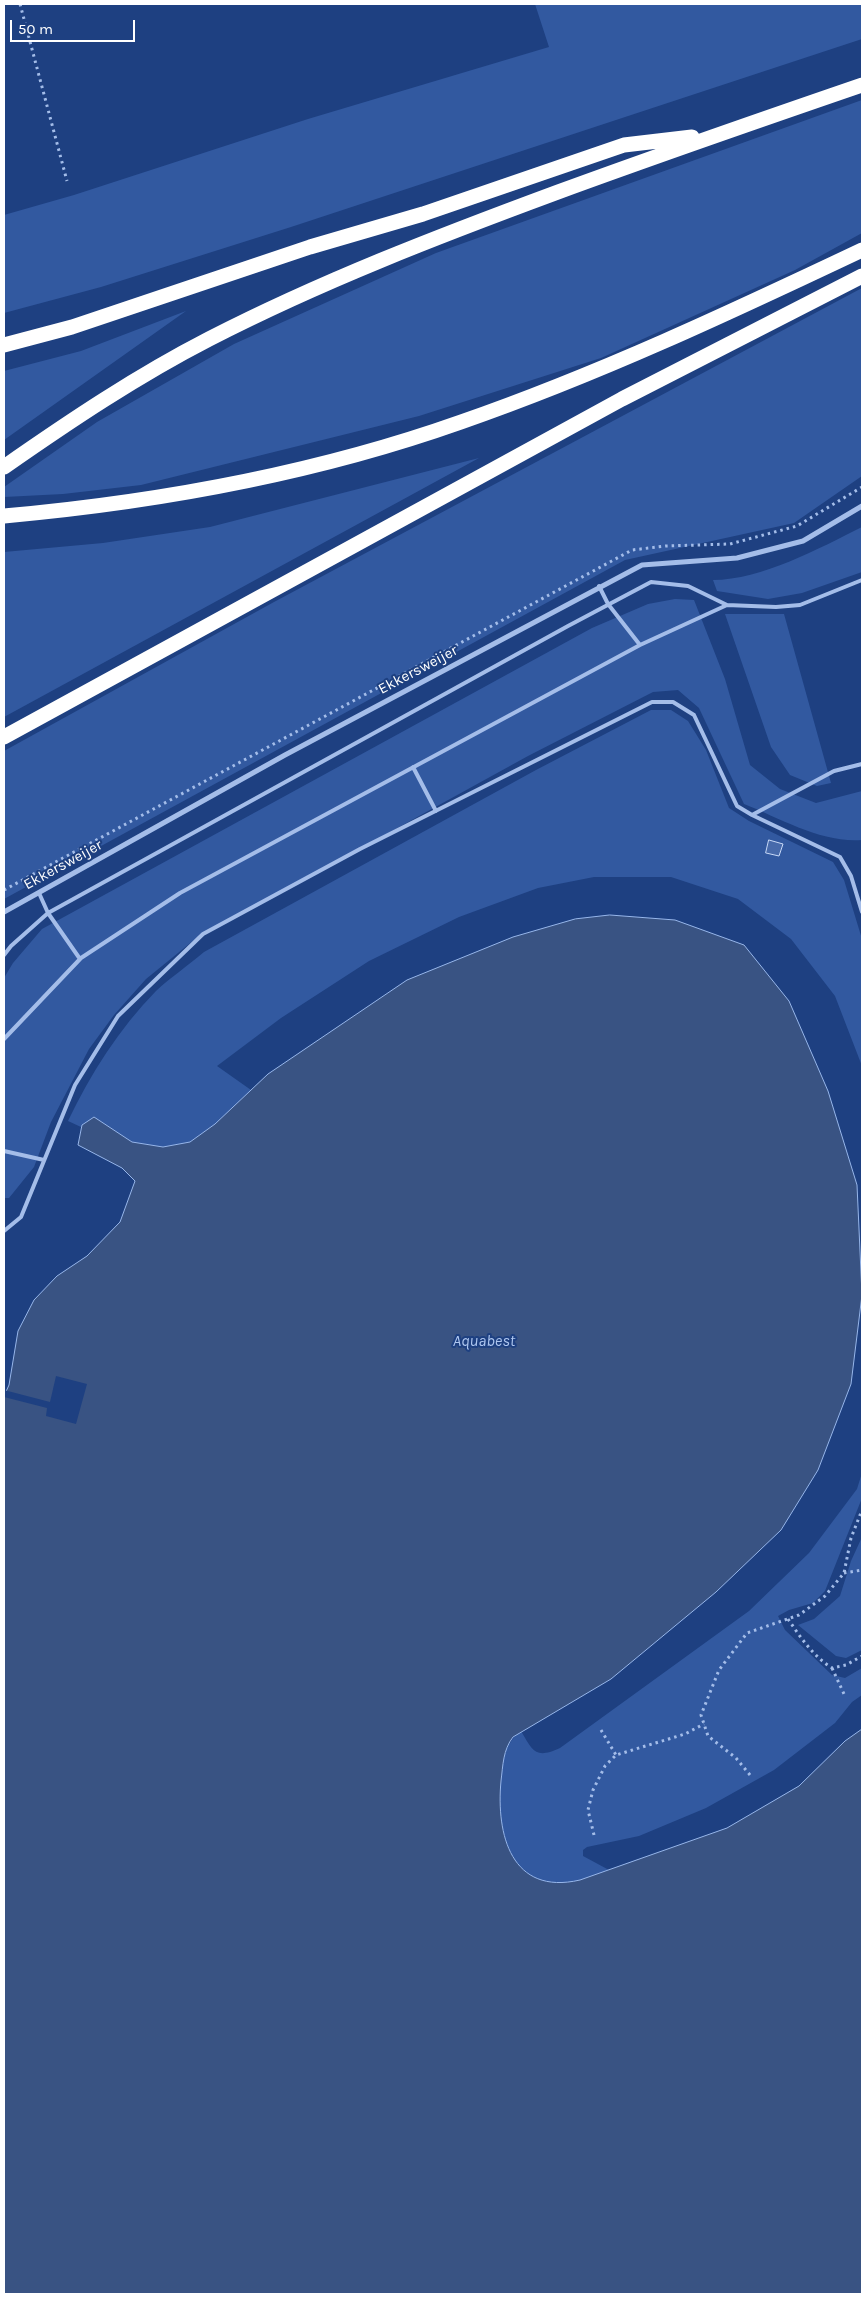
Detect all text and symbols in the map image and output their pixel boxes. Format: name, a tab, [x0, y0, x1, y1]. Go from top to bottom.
scale bar	[12, 10, 138, 42]
text: 50 m	[18, 20, 53, 38]
street label: Ekkersweijer	[375, 642, 461, 698]
street label: Ekkersweijer	[20, 836, 106, 894]
water label: Aquabest	[453, 1331, 515, 1351]

